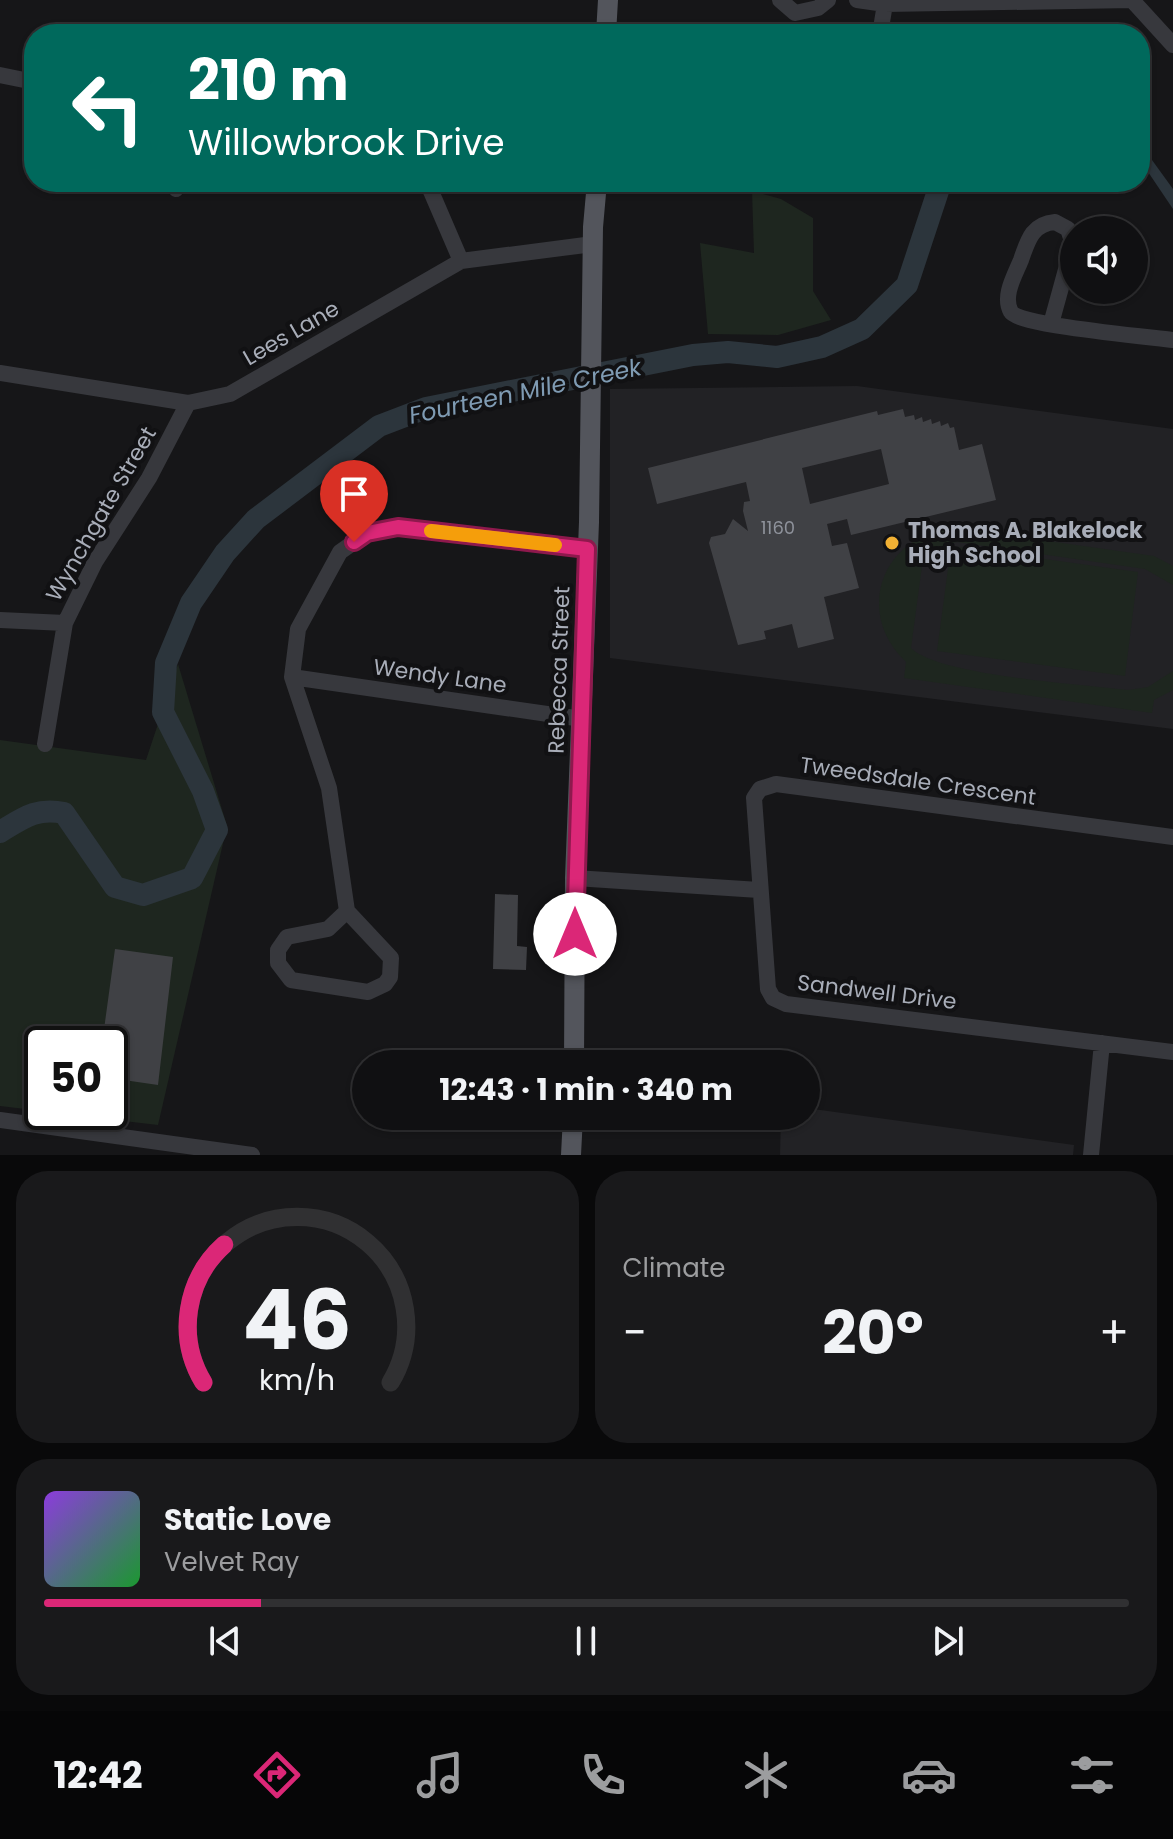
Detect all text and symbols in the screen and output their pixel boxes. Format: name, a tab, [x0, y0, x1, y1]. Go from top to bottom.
text: 210 m	[188, 41, 349, 120]
icon: left	[56, 56, 160, 160]
text: Willowbrook Drive	[188, 117, 505, 168]
map controls	[1060, 216, 1148, 304]
button: sound	[1060, 216, 1148, 304]
street label: Lees Lane	[237, 293, 345, 373]
water label: Fourteen Mile Creek	[406, 350, 646, 432]
street label: Wynchgate Street	[38, 421, 164, 607]
pin	[320, 460, 388, 542]
icon: arrive	[332, 472, 376, 516]
house number: 1160	[761, 515, 795, 540]
place label: Thomas A. Blakelock High School	[908, 515, 1143, 571]
marker: Thomas A. Blakelock High School	[883, 534, 901, 552]
street label: Rebecca Street	[541, 586, 577, 754]
street label: Wendy Lane	[371, 651, 509, 701]
street label: Tweedsdale Crescent	[798, 749, 1038, 813]
position arrow	[533, 892, 617, 976]
street label: Sandwell Drive	[796, 967, 958, 1017]
speed limit sign: 50	[24, 1026, 128, 1130]
text: 12:43 · 1 min · 340 m	[439, 1068, 733, 1111]
text: Climate	[623, 1250, 725, 1286]
text: 46	[243, 1262, 352, 1378]
text: 20°	[822, 1291, 923, 1375]
text: −	[623, 1302, 647, 1363]
text: +	[1099, 1302, 1129, 1363]
text: km/h	[259, 1360, 335, 1400]
text: Static Love	[164, 1498, 331, 1541]
text: Velvet Ray	[164, 1544, 299, 1580]
icon: previous	[203, 1619, 247, 1663]
icon: pause	[564, 1619, 608, 1663]
icon: next	[926, 1619, 970, 1663]
icon: directions	[249, 1747, 305, 1803]
icon: music	[412, 1747, 468, 1803]
icon: phone	[575, 1747, 631, 1803]
icon: climate	[738, 1747, 794, 1803]
icon: car	[901, 1747, 957, 1803]
icon: filters	[1064, 1747, 1120, 1803]
text: 12:42	[53, 1750, 143, 1801]

